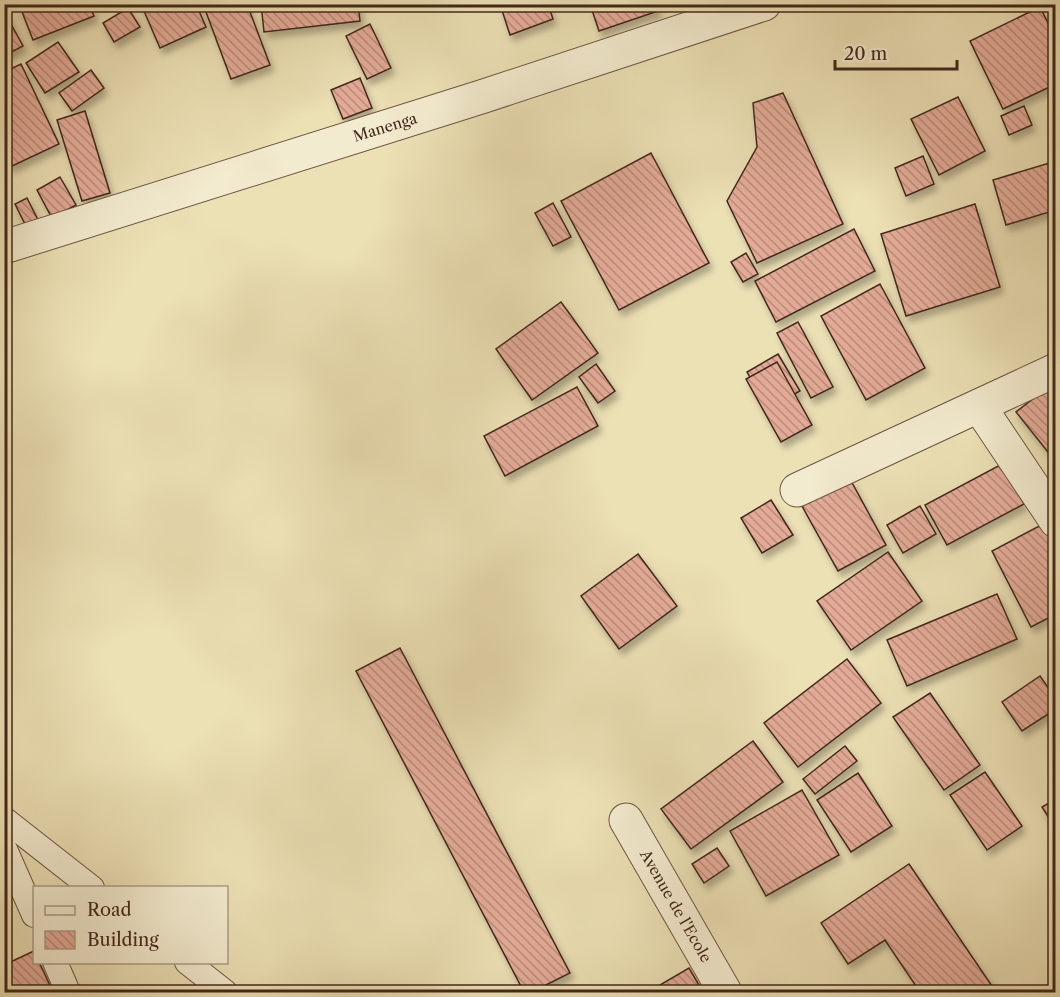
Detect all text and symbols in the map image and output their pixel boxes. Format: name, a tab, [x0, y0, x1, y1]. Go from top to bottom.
scale bar	[835, 33, 956, 71]
text: 20 m	[844, 43, 888, 65]
street label: Manenga	[351, 108, 419, 146]
street label: Avenue de l'Ecole	[636, 845, 716, 966]
legend	[33, 886, 228, 964]
text: Road	[87, 899, 132, 921]
text: Building	[87, 929, 159, 951]

